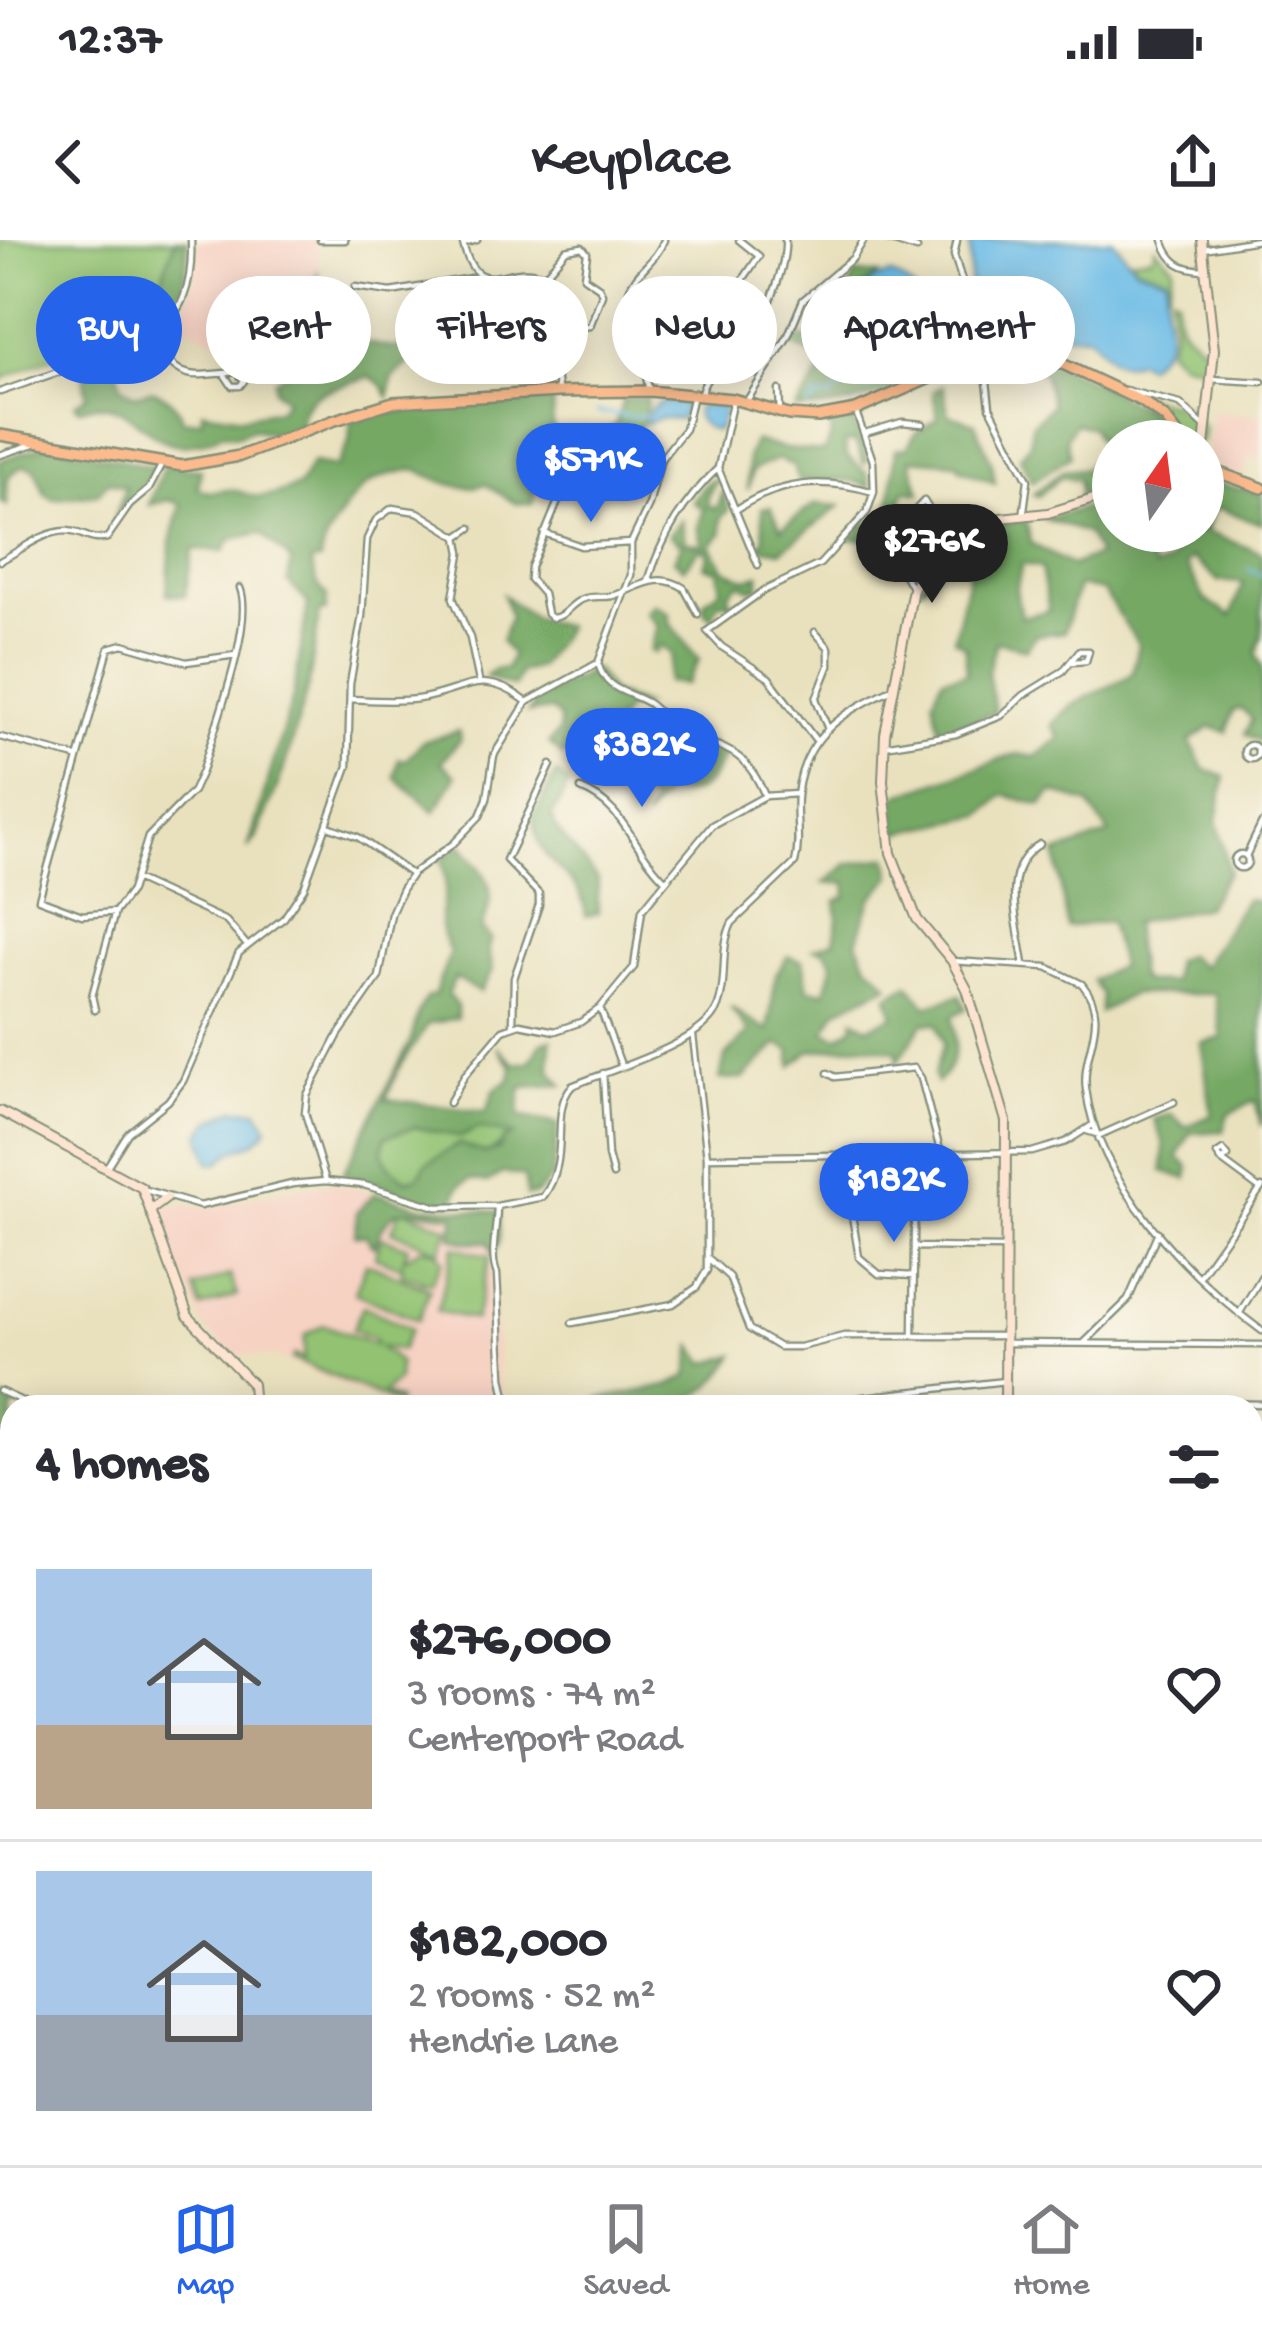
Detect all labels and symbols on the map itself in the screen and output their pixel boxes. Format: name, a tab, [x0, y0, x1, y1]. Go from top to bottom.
north arrow	[1092, 420, 1224, 552]
pin: $571K	[507, 423, 675, 525]
pin: $276K	[848, 504, 1016, 606]
pin: $382K	[558, 708, 726, 810]
pin: $182K	[810, 1143, 978, 1245]

